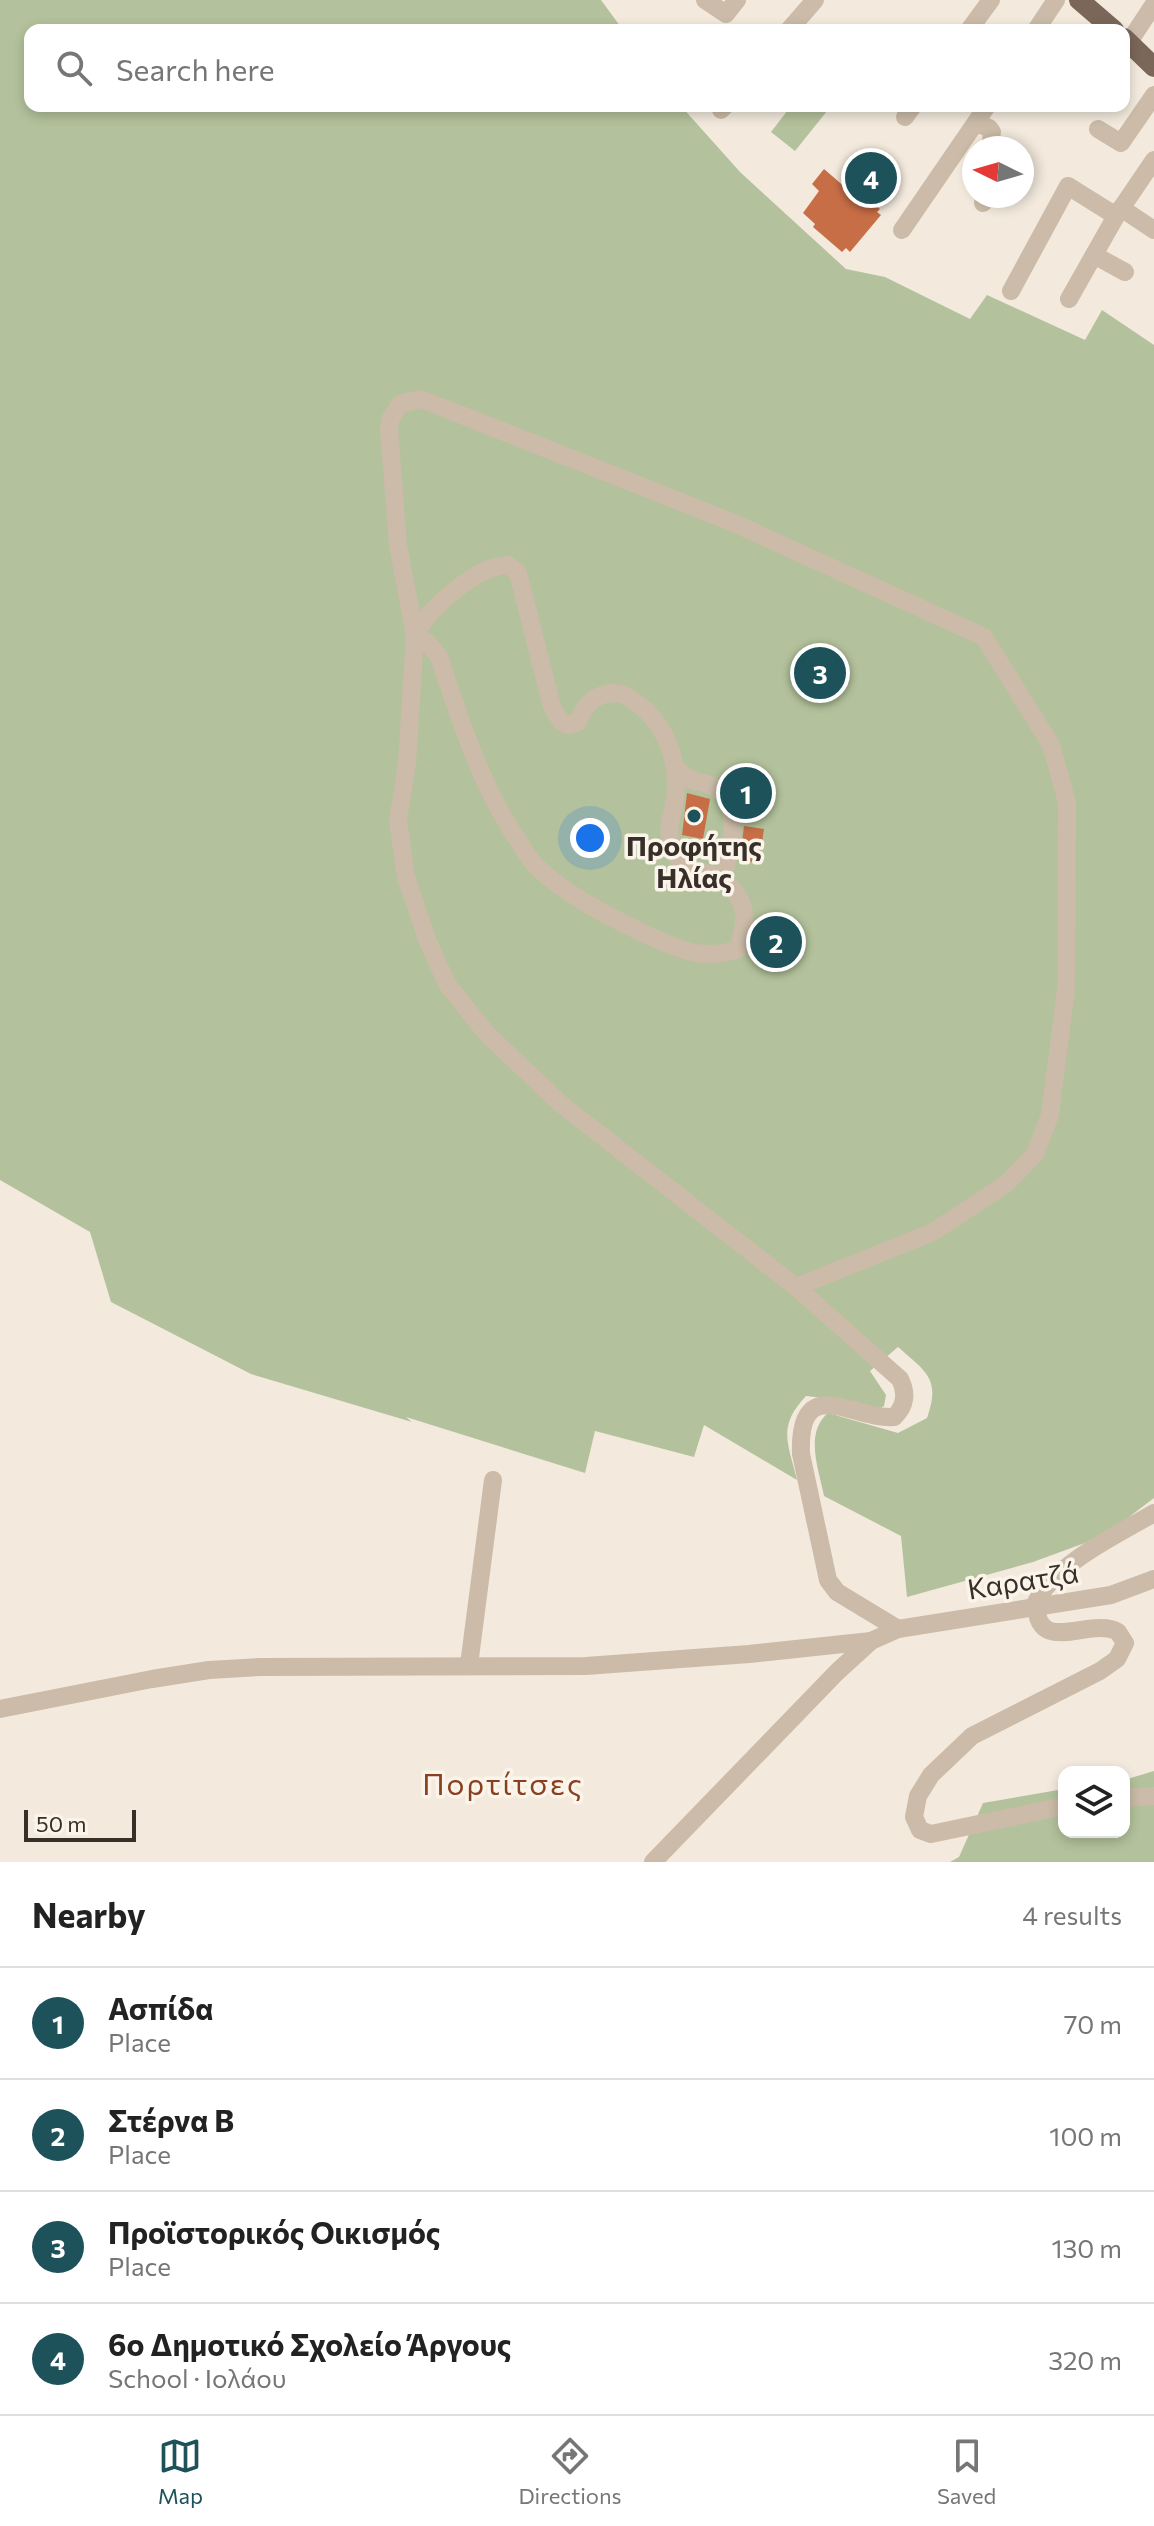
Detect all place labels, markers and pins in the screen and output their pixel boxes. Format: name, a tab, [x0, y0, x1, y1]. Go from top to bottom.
pin: 4	[845, 148, 897, 208]
pin: 3	[794, 643, 846, 703]
pin: 1	[720, 763, 772, 823]
marker: Προφήτης Ηλίας	[685, 807, 703, 825]
place label: Προφήτης Ηλίας	[626, 828, 762, 894]
pin: 2	[750, 912, 802, 972]

